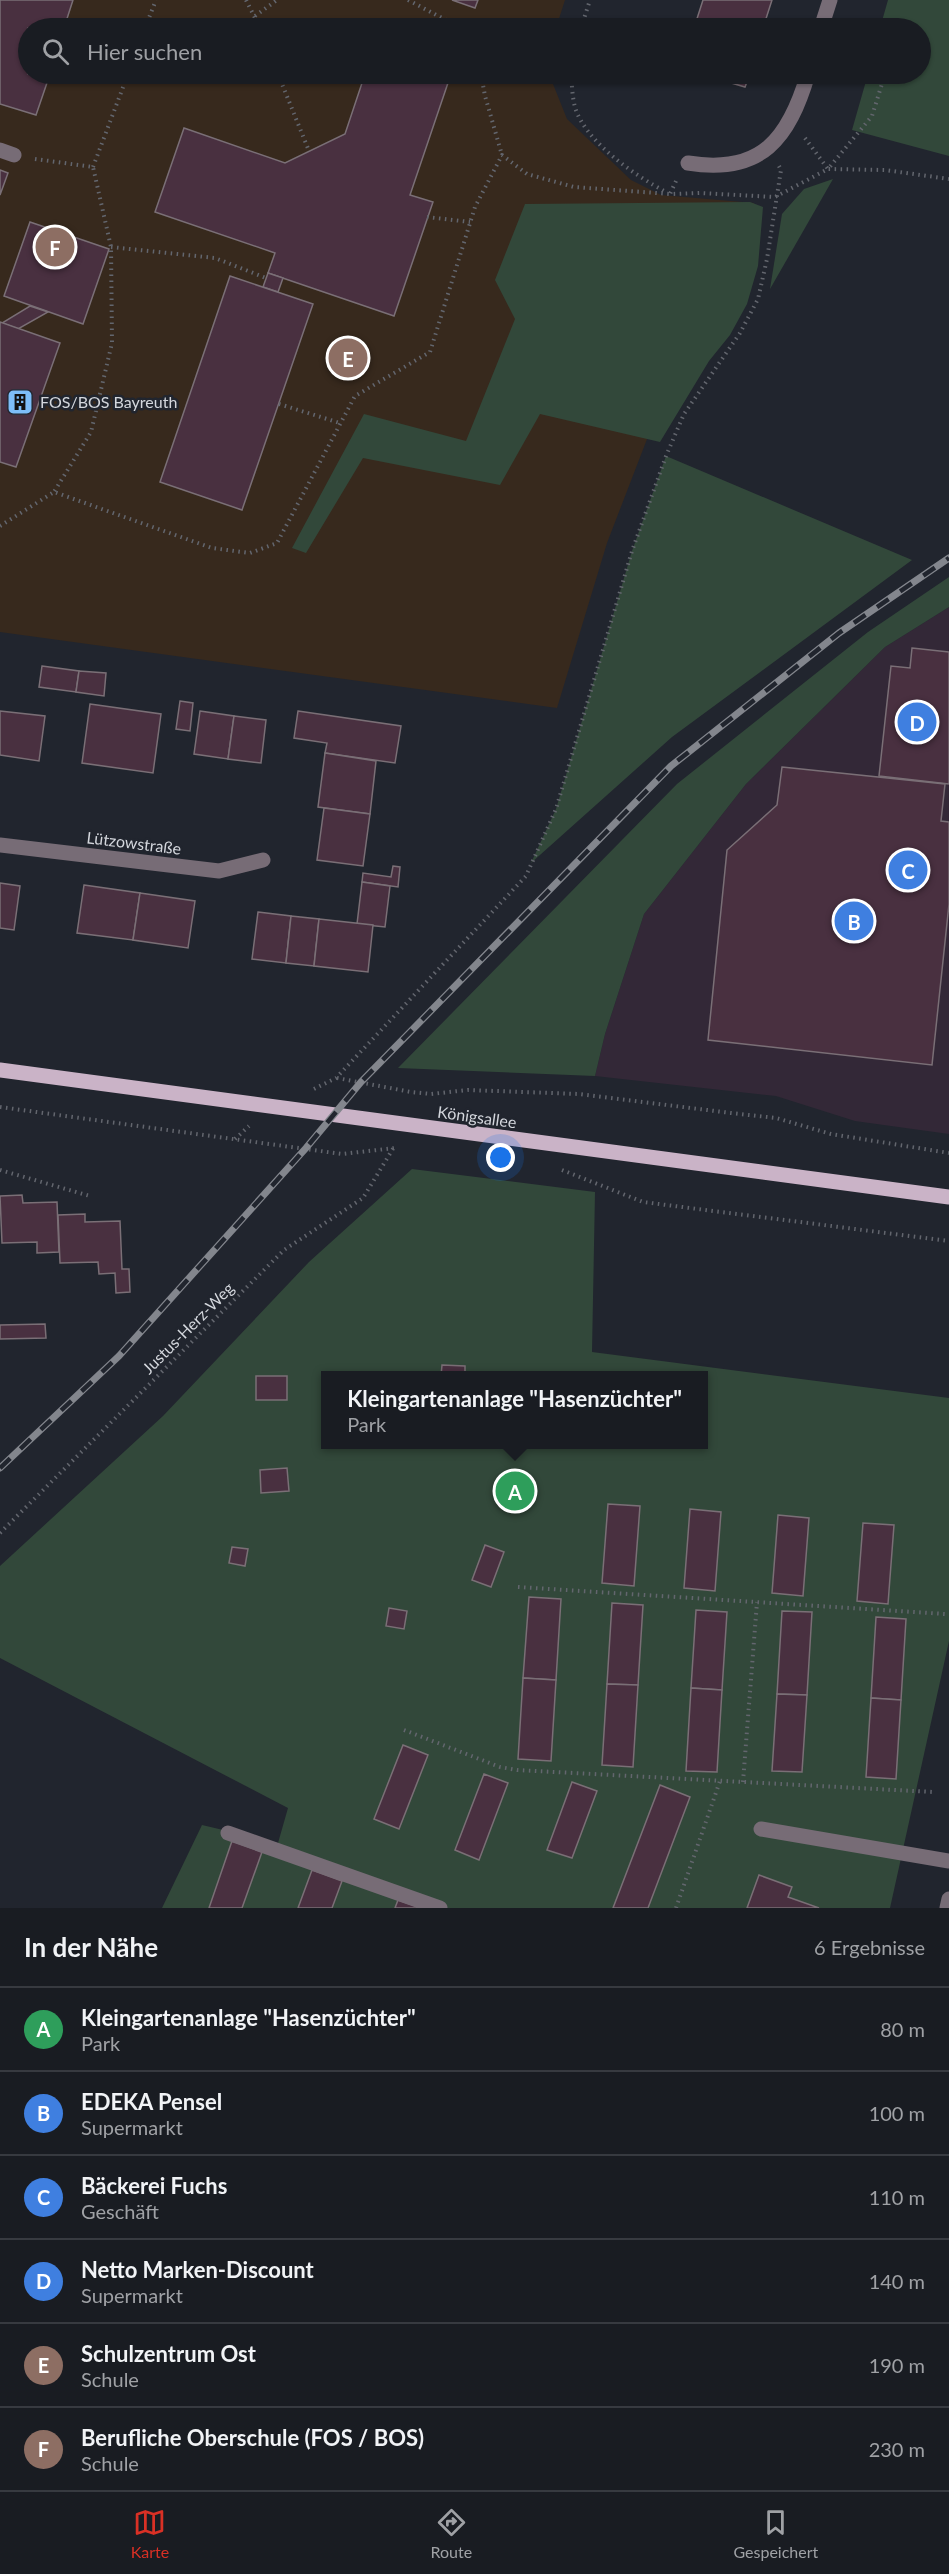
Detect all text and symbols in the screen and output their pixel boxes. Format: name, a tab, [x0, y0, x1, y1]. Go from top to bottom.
search box	[18, 18, 931, 84]
icon: search	[39, 35, 72, 68]
text: Hier suchen	[87, 38, 202, 65]
pin: F	[36, 224, 74, 270]
pin: E	[328, 336, 368, 380]
building icon: FOS/BOS Bayreuth	[5, 387, 35, 417]
place label: FOS/BOS Bayreuth	[40, 392, 177, 411]
pin: D	[898, 700, 936, 744]
street label: Lützowstraße	[86, 827, 182, 858]
pin: C	[888, 848, 928, 892]
pin: B	[834, 898, 874, 944]
street label: Königsallee	[436, 1102, 518, 1131]
your location	[486, 1143, 515, 1172]
street label: Justus-Herz-Weg	[138, 1278, 237, 1377]
popup	[321, 1371, 708, 1449]
text: Kleingartenanlage "Hasenzüchter"	[347, 1385, 682, 1412]
text: Park	[347, 1412, 386, 1436]
pin: A	[496, 1468, 534, 1514]
text: In der Nähe	[24, 1931, 158, 1963]
text: 6 Ergebnisse	[814, 1935, 925, 1959]
text: Kleingartenanlage "Hasenzüchter"	[81, 2004, 416, 2031]
text: A	[37, 2017, 50, 2041]
text: 80 m	[880, 2017, 925, 2041]
text: Park	[81, 2031, 120, 2055]
text: EDEKA Pensel	[81, 2088, 222, 2115]
text: B	[37, 2101, 50, 2125]
text: 100 m	[869, 2101, 925, 2125]
text: Supermarkt	[81, 2115, 183, 2139]
text: Bäckerei Fuchs	[81, 2172, 227, 2199]
text: C	[37, 2185, 50, 2209]
text: 110 m	[869, 2185, 925, 2209]
text: Geschäft	[81, 2199, 159, 2223]
text: Netto Marken-Discount	[81, 2256, 314, 2283]
text: D	[36, 2269, 51, 2293]
text: 140 m	[869, 2269, 925, 2293]
text: Supermarkt	[81, 2283, 183, 2307]
text: Schulzentrum Ost	[81, 2340, 256, 2367]
text: E	[38, 2353, 49, 2377]
text: 190 m	[869, 2353, 925, 2377]
text: Schule	[81, 2367, 139, 2391]
text: Berufliche Oberschule (FOS / BOS)	[81, 2424, 424, 2451]
text: F	[38, 2437, 49, 2461]
text: 230 m	[869, 2437, 925, 2461]
text: Schule	[81, 2451, 139, 2475]
tab: Karte	[131, 2506, 169, 2561]
tab: Route	[431, 2506, 472, 2561]
tab: Gespeichert	[733, 2506, 818, 2561]

